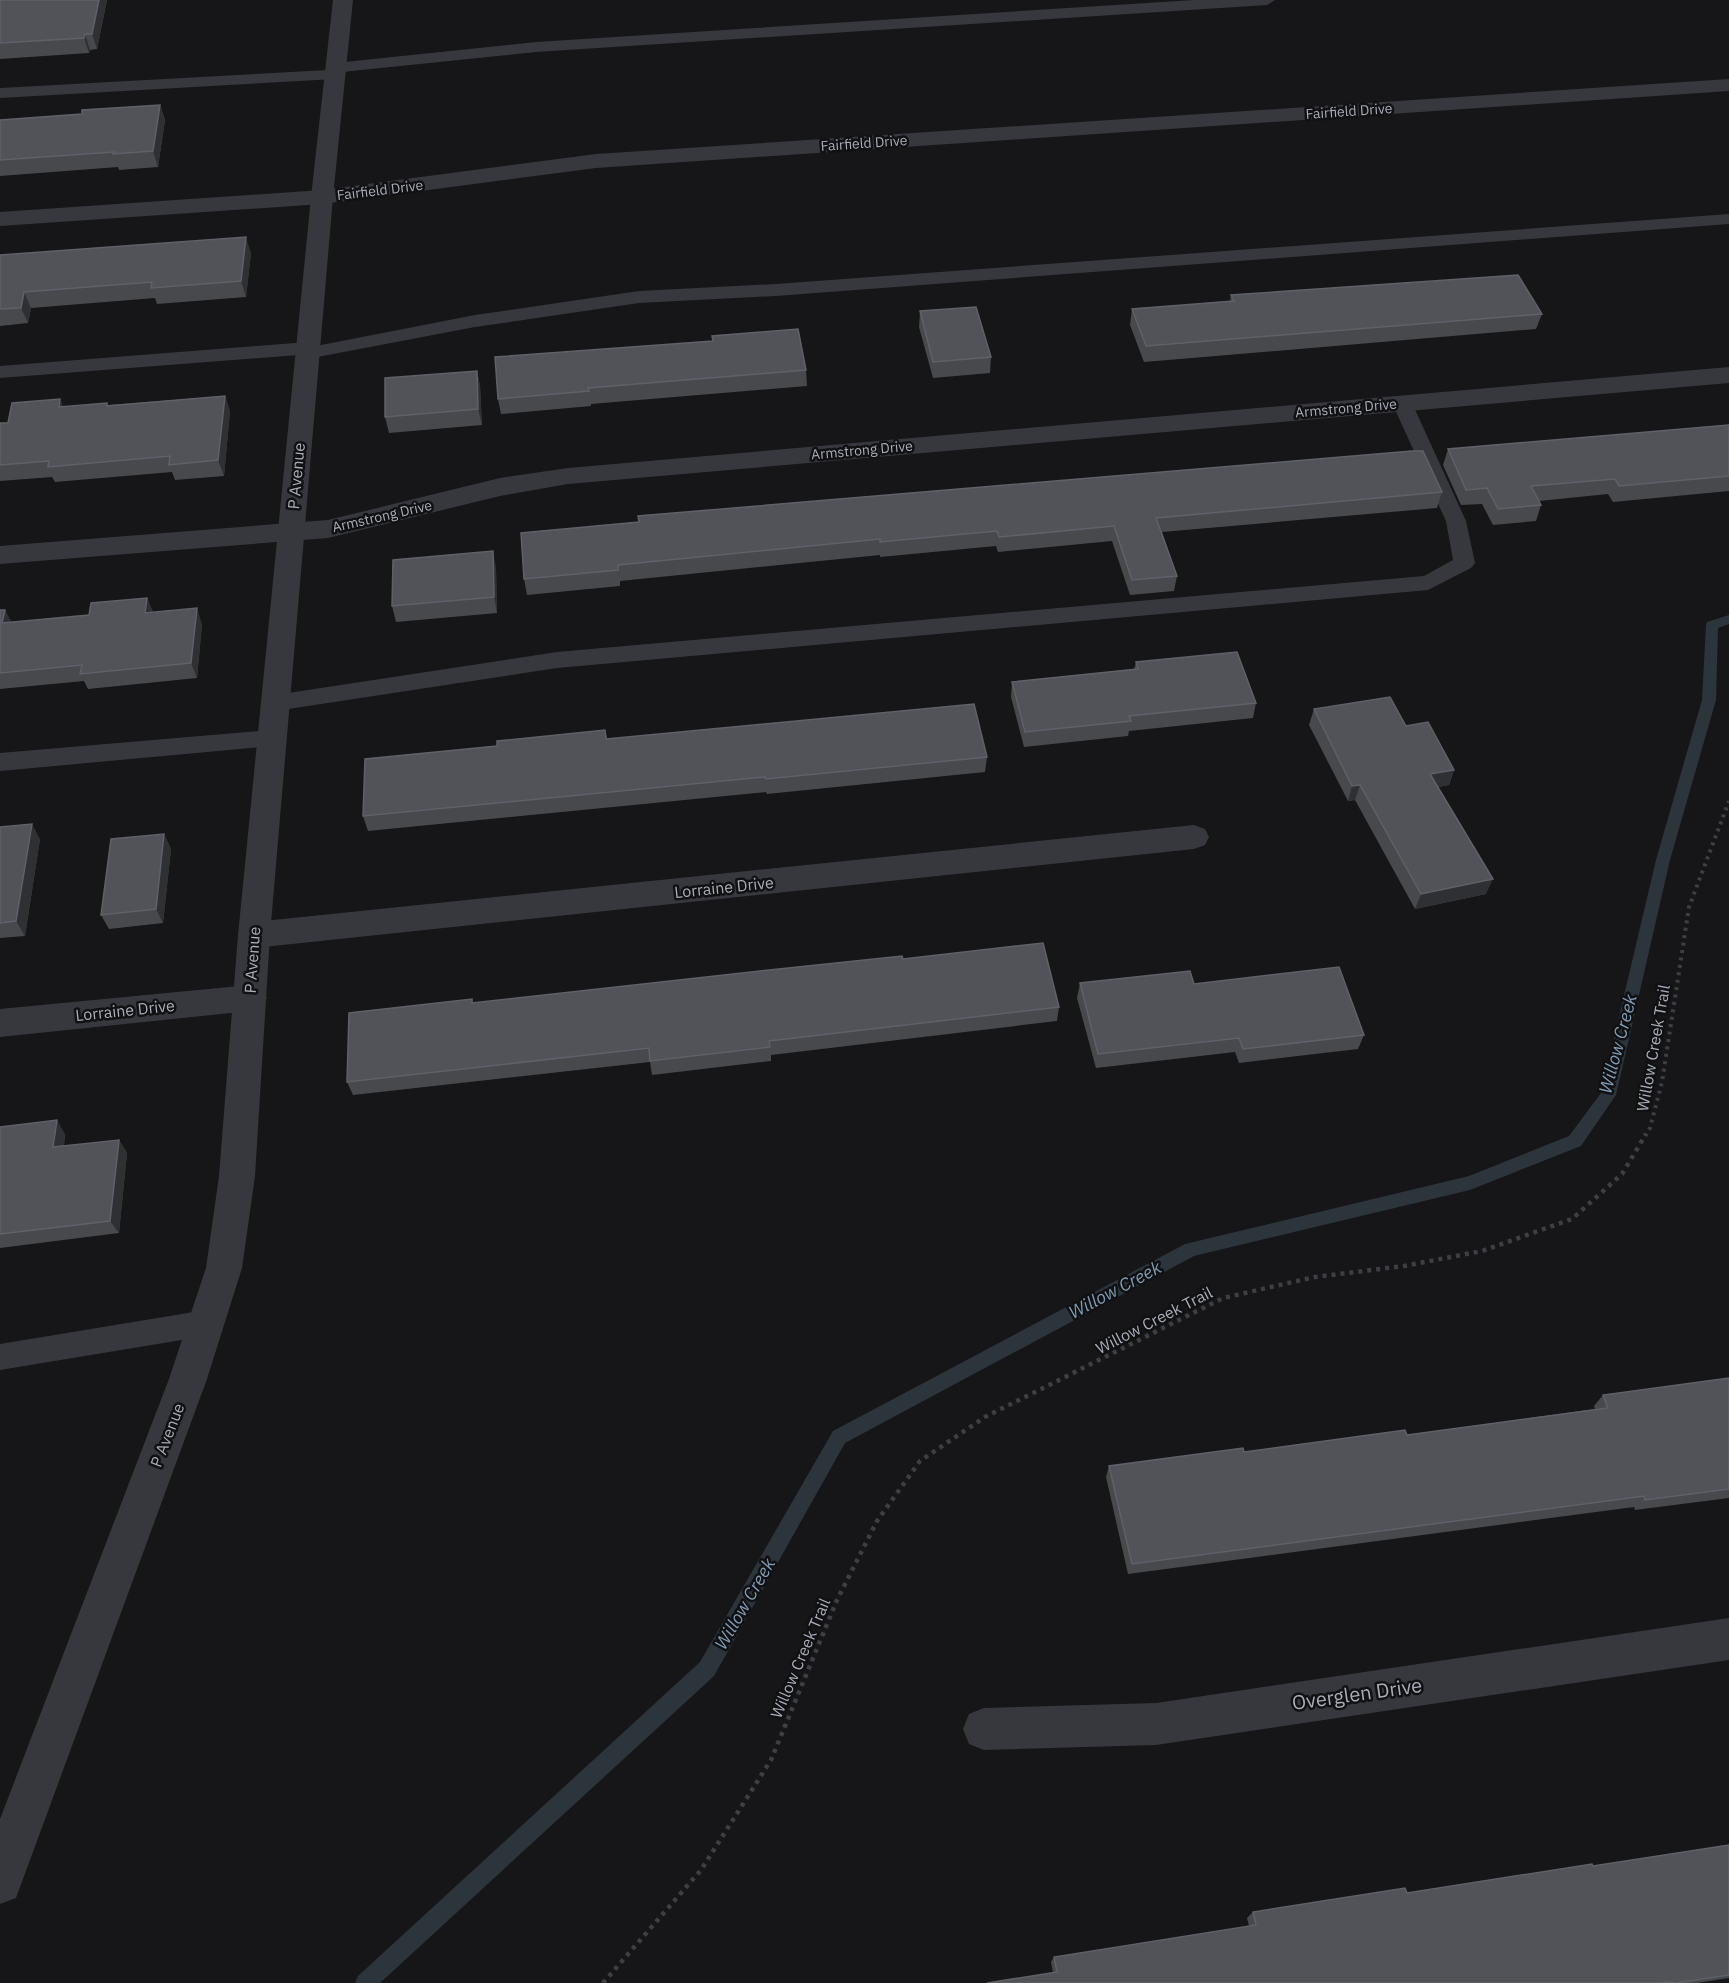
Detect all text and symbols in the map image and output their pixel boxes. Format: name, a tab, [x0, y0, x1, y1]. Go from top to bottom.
street label: Fairfield Drive	[1305, 99, 1393, 123]
street label: Fairfield Drive	[820, 131, 908, 155]
street label: Fairfield Drive	[336, 176, 424, 204]
street label: Armstrong Drive	[1294, 395, 1398, 421]
street label: Armstrong Drive	[810, 437, 914, 463]
street label: P Avenue	[283, 442, 309, 510]
street label: Armstrong Drive	[330, 496, 434, 536]
street label: Lorraine Drive	[673, 872, 775, 902]
street label: P Avenue	[240, 926, 264, 994]
street label: Willow Creek Trail	[1632, 983, 1674, 1113]
water label: Willow Creek	[1593, 991, 1642, 1096]
street label: Lorraine Drive	[74, 995, 176, 1025]
water label: Willow Creek	[1064, 1255, 1166, 1324]
street label: Willow Creek Trail	[1092, 1282, 1216, 1358]
street label: P Avenue	[146, 1400, 188, 1470]
water label: Willow Creek	[709, 1553, 780, 1654]
street label: Willow Creek Trail	[766, 1595, 834, 1721]
street label: Overglen Drive	[1290, 1671, 1424, 1716]

